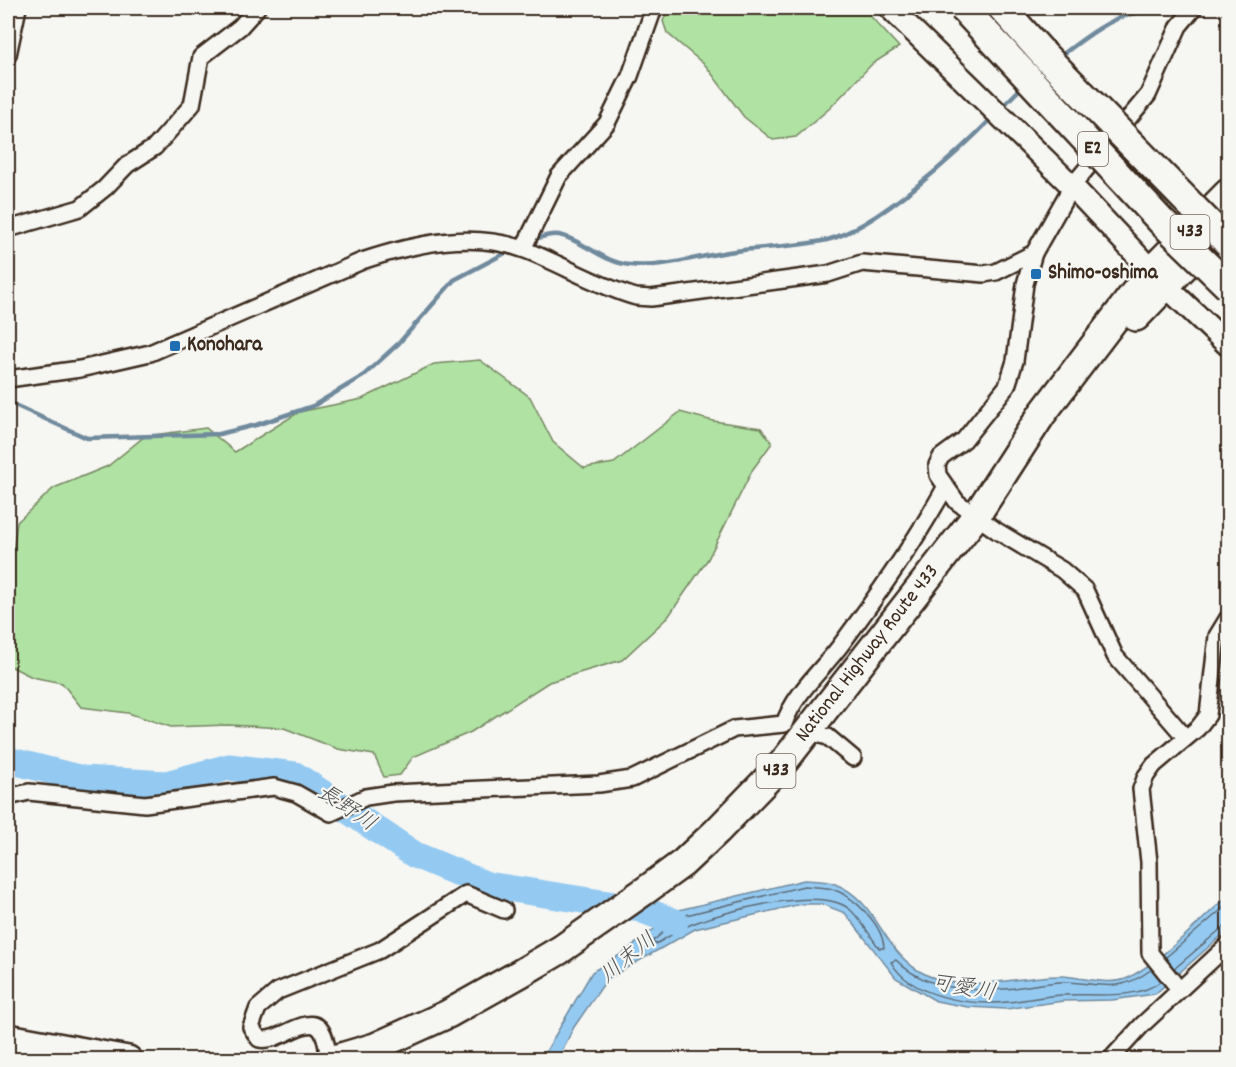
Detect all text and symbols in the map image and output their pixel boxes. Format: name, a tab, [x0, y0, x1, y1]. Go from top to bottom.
road number: E2	[1078, 132, 1108, 166]
road number: 433	[1170, 215, 1210, 249]
place label: Shimo-oshima	[1048, 259, 1159, 289]
marker: Shimo-oshima	[1029, 267, 1043, 281]
place label: Konohara	[187, 331, 263, 361]
marker: Konohara	[168, 339, 182, 353]
street label: National Highway Route 433	[789, 559, 947, 749]
road number: 433	[756, 754, 796, 788]
water label: 長野川	[310, 778, 382, 840]
water label: 川末川	[594, 926, 664, 992]
water label: 可愛川	[928, 968, 998, 1010]

